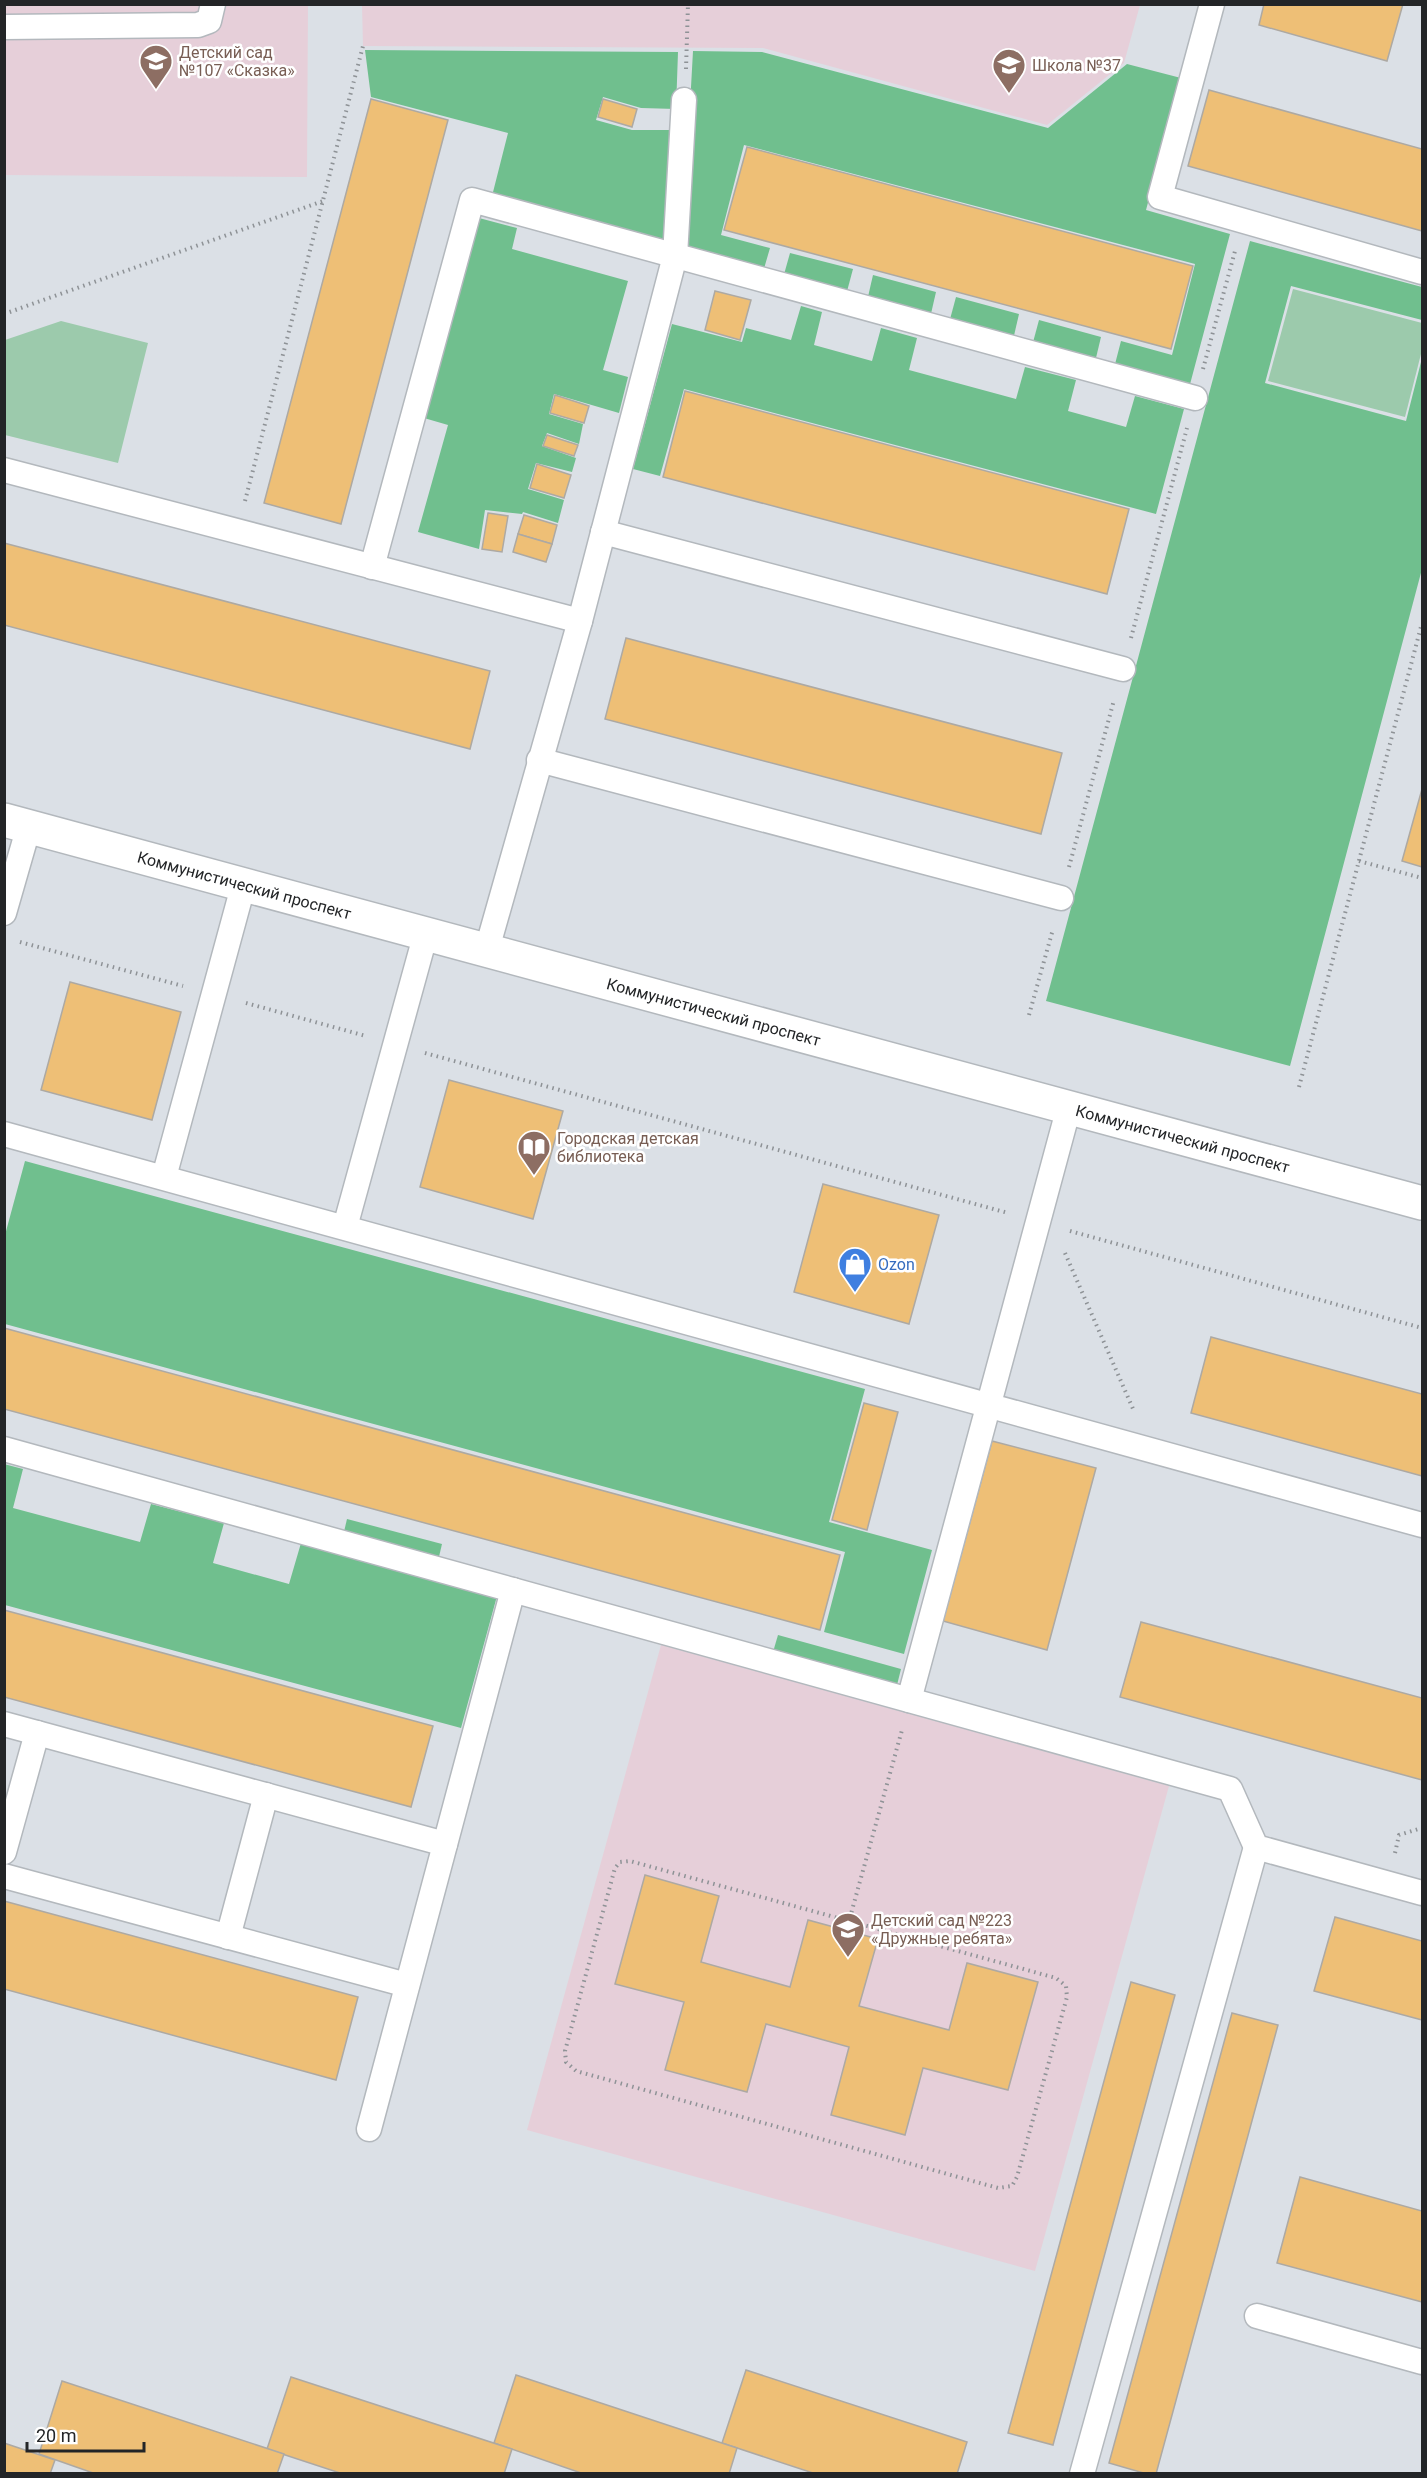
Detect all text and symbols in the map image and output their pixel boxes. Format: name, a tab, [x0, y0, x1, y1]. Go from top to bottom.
school or university icon: Детский сад №107 «Сказка»	[138, 43, 174, 90]
place label: Детский сад №107 «Сказка»	[179, 43, 295, 80]
school or university icon: Школа №37	[991, 47, 1027, 94]
place label: Школа №37	[1032, 56, 1121, 75]
street label: Коммунистический проспект	[135, 847, 354, 923]
street label: Коммунистический проспект	[604, 974, 823, 1050]
street label: Коммунистический проспект	[1074, 1101, 1292, 1177]
library icon: Городская детская библиотека	[516, 1129, 552, 1176]
place label: Городская детская библиотека	[557, 1129, 699, 1166]
shop icon: Ozon	[837, 1246, 873, 1293]
place label: Ozon	[878, 1255, 915, 1274]
school or university icon: Детский сад №223 «Дружные ребята»	[830, 1911, 866, 1958]
place label: Детский сад №223 «Дружные ребята»	[871, 1911, 1012, 1948]
scale bar	[27, 2415, 144, 2453]
text: 20 m	[36, 2425, 76, 2446]

